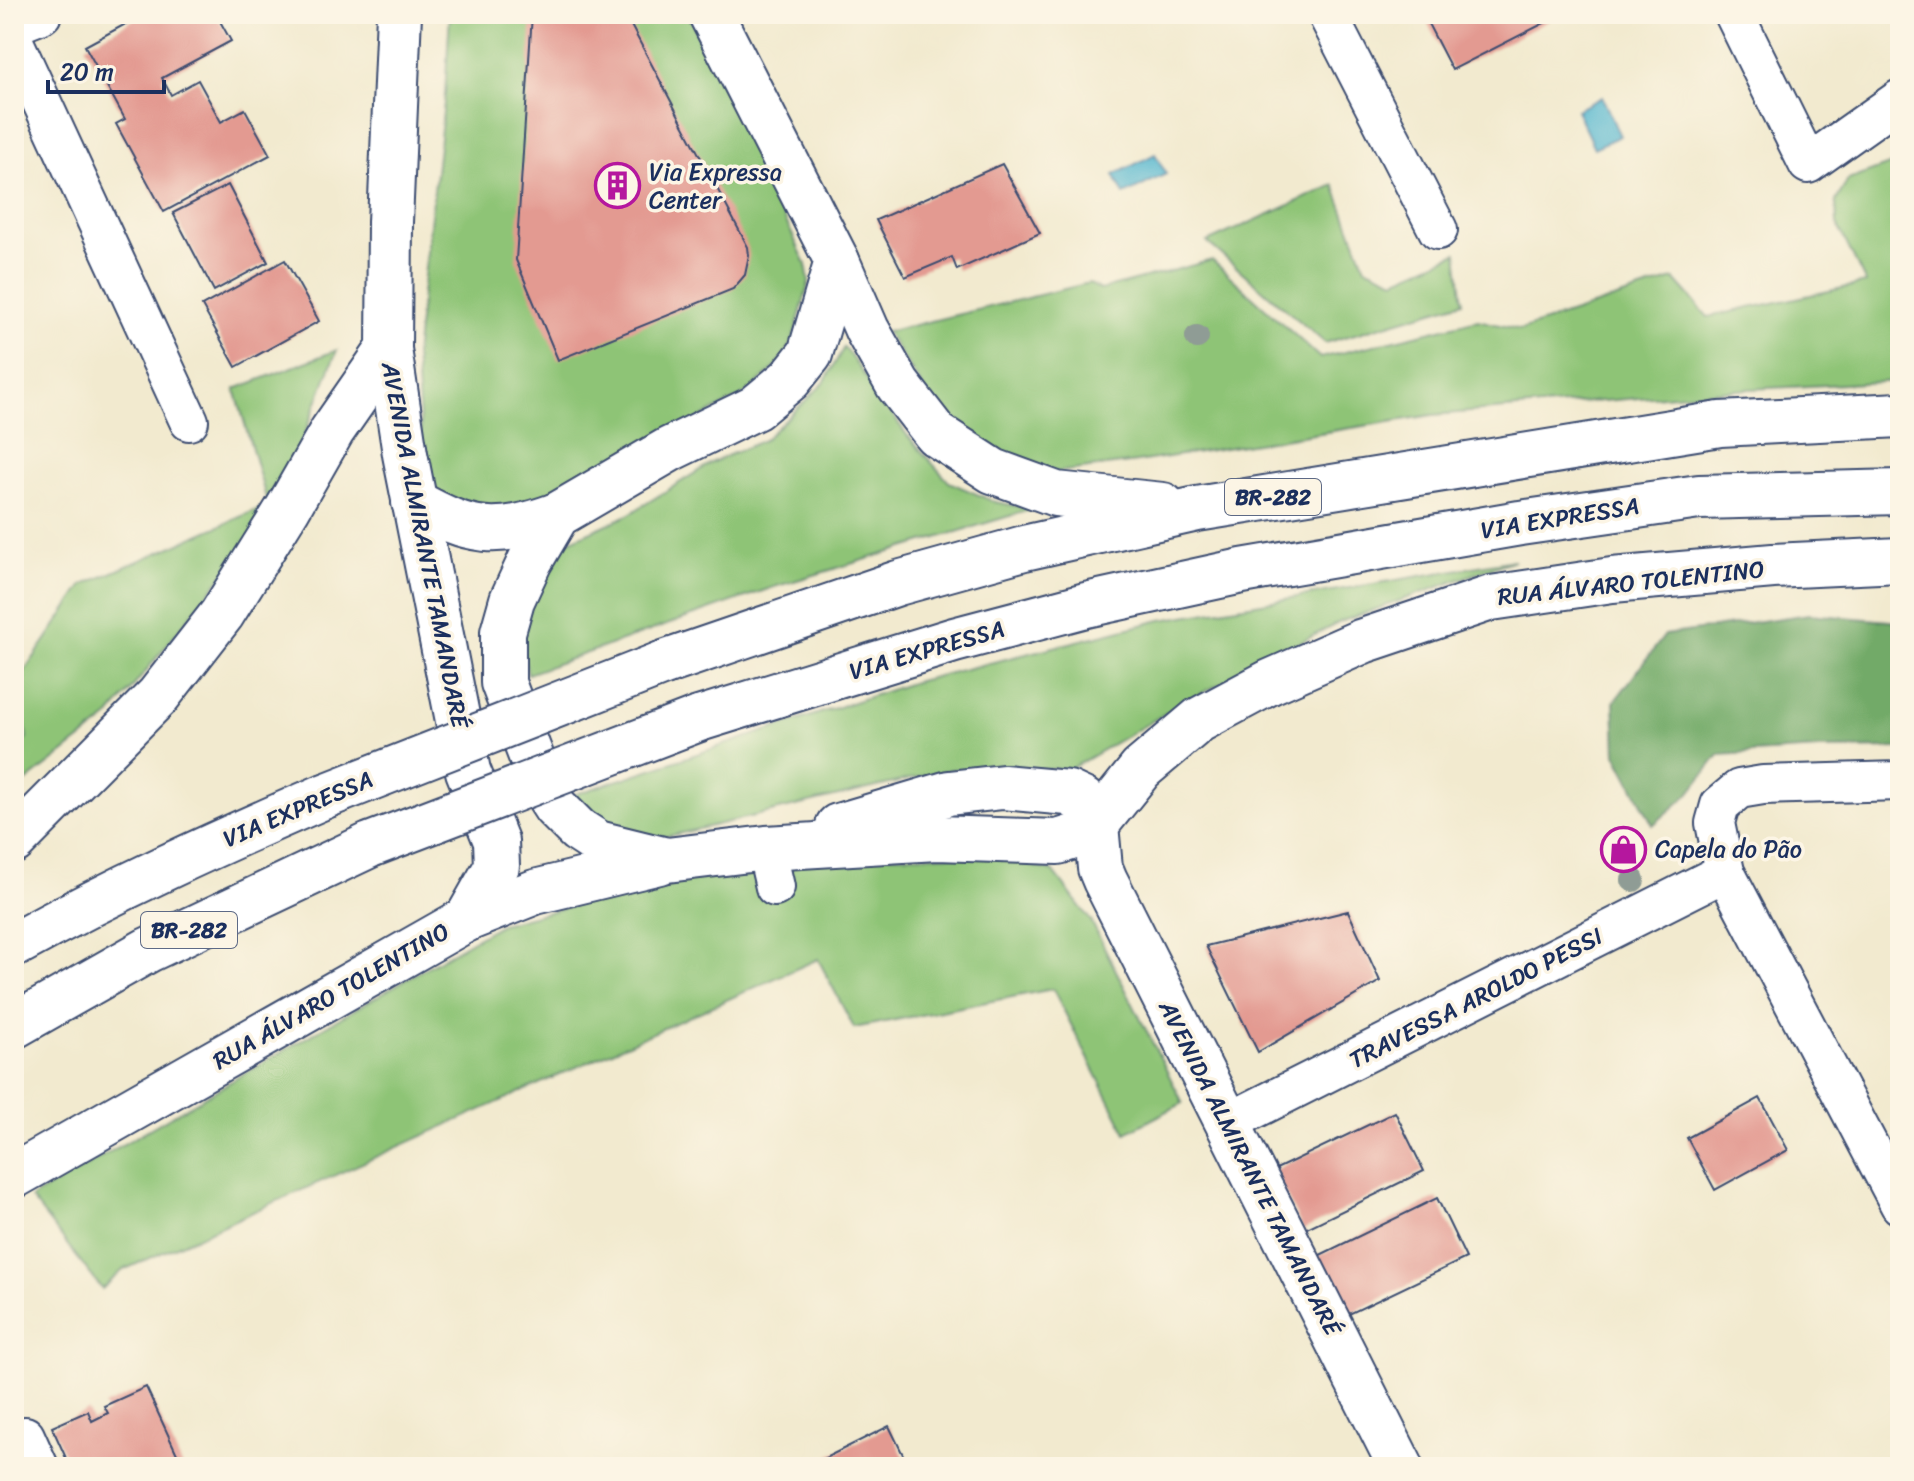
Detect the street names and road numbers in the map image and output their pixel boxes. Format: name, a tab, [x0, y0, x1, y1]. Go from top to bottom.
street label: AVENIDA ALMIRANTE TAMANDARÉ	[369, 357, 481, 733]
road number: BR-282	[1225, 479, 1321, 515]
street label: VIA EXPRESSA	[1478, 485, 1642, 551]
street label: RUA ÁLVARO TOLENTINO	[1495, 548, 1767, 618]
street label: VIA EXPRESSA	[844, 608, 1010, 692]
street label: VIA EXPRESSA	[216, 758, 380, 860]
street label: RUA ÁLVARO TOLENTINO	[204, 911, 458, 1081]
road number: BR-282	[141, 912, 237, 948]
street label: TRAVESSA AROLDO PESSI	[1341, 915, 1611, 1080]
street label: AVENIDA ALMIRANTE TAMANDARÉ	[1146, 992, 1354, 1345]

